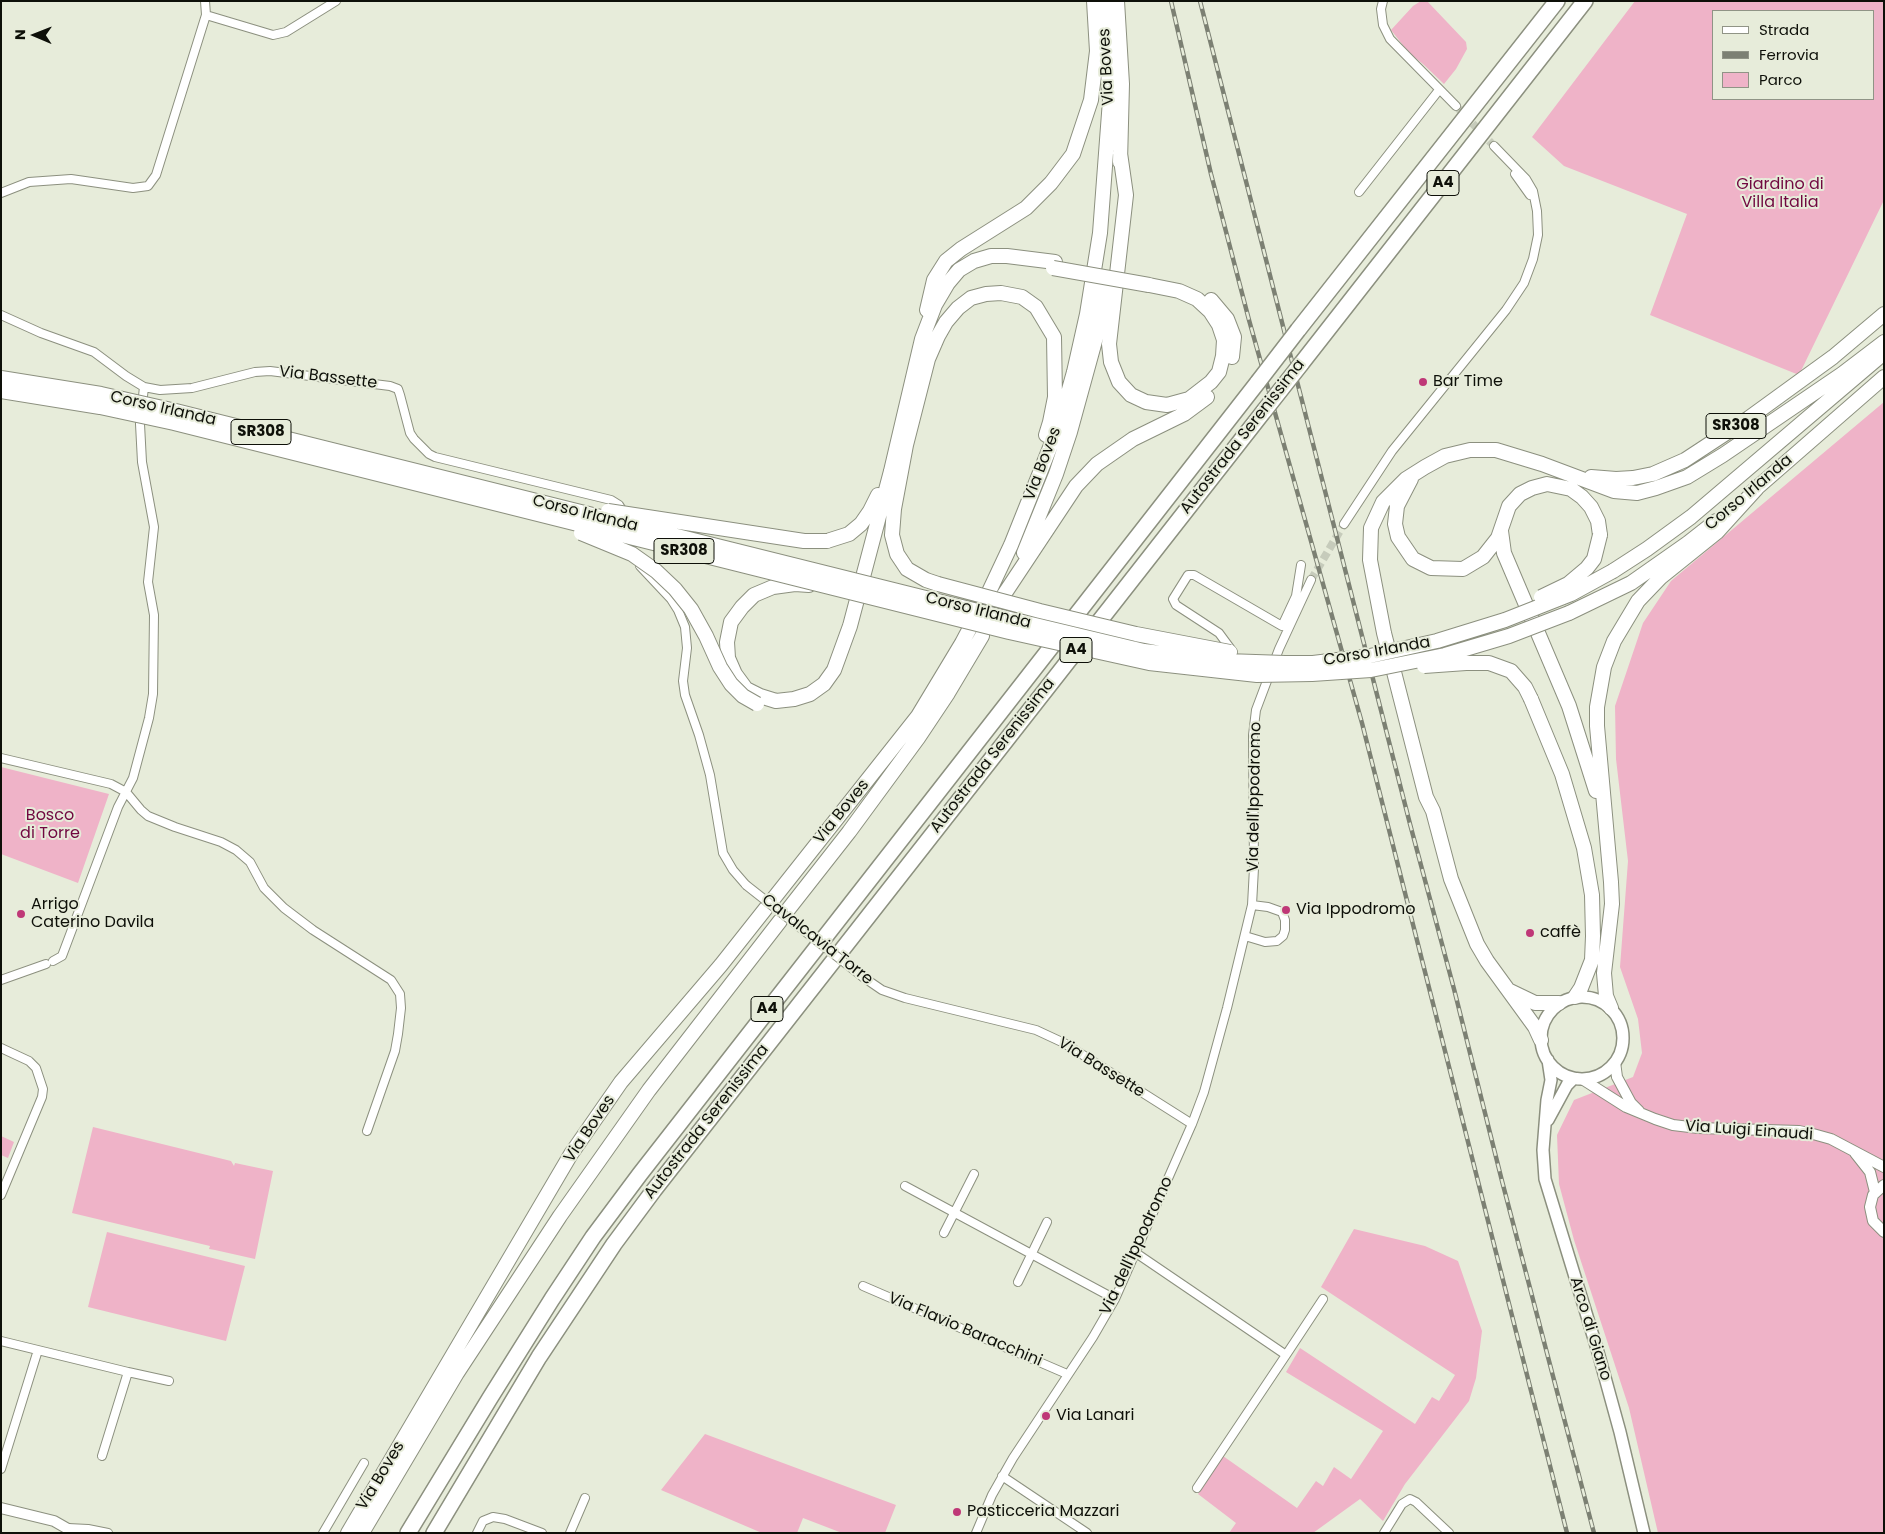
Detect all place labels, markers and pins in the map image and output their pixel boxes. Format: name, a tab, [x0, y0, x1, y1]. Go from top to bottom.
place label: Bar Time	[1433, 372, 1503, 392]
marker: Bar Time	[1417, 376, 1429, 388]
place label: Arrigo Caterino Davila	[31, 895, 154, 933]
place label: Via Ippodromo	[1296, 900, 1415, 920]
marker: Via Ippodromo	[1280, 904, 1292, 916]
marker: Arrigo Caterino Davila	[15, 908, 27, 920]
place label: caffè	[1540, 923, 1581, 943]
marker: caffè	[1524, 927, 1536, 939]
place label: Via Lanari	[1056, 1406, 1135, 1426]
marker: Via Lanari	[1040, 1410, 1052, 1422]
place label: Pasticceria Mazzari	[967, 1502, 1119, 1522]
marker: Pasticceria Mazzari	[951, 1506, 963, 1518]

